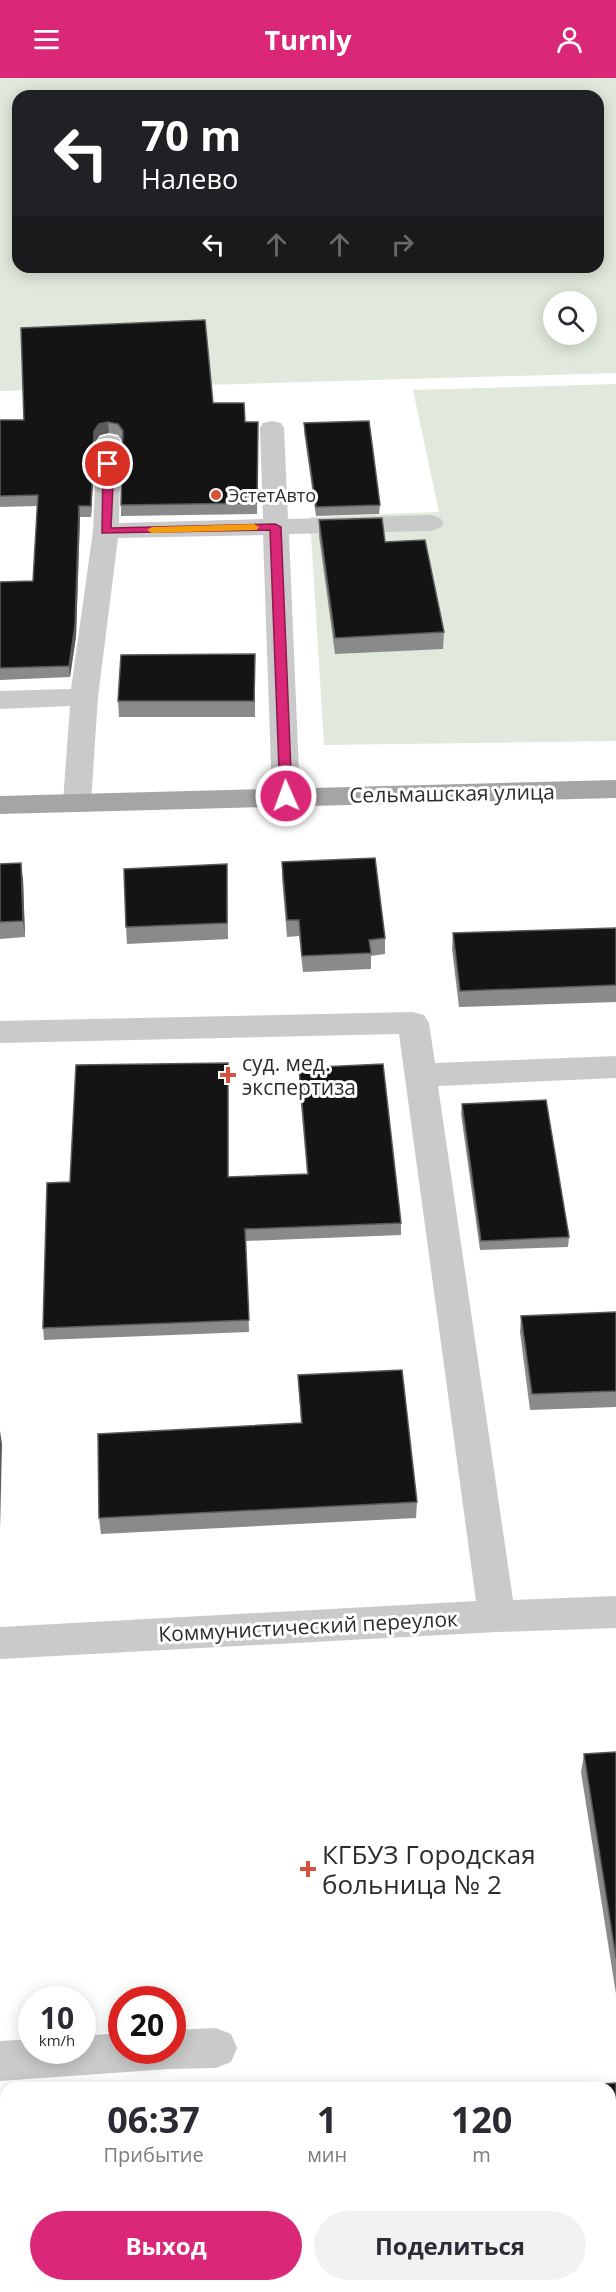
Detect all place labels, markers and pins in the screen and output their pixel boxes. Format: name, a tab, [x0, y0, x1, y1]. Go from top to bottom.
pin	[82, 438, 133, 489]
place label: ЭстетАвто	[228, 483, 316, 507]
marker: ЭстетАвто	[209, 488, 223, 502]
place label: суд. мед. экспертиза	[242, 1049, 356, 1101]
marker: суд. мед. экспертиза	[219, 1066, 237, 1084]
place label: КГБУЗ Городская больница № 2	[322, 1836, 536, 1902]
marker: КГБУЗ Городская больница № 2	[299, 1860, 317, 1878]

